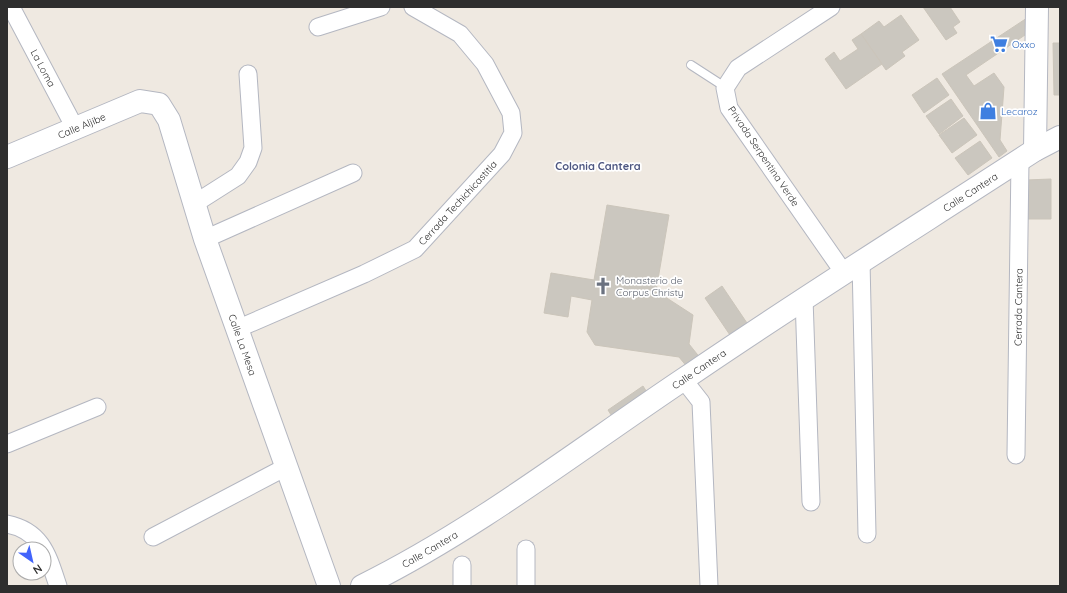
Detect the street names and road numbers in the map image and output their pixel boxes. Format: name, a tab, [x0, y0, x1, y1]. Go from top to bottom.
street label: La Loma	[28, 47, 58, 89]
street label: Privada Serpentina Verde	[725, 104, 802, 209]
street label: Calle Aljibe	[56, 110, 108, 142]
street label: Cerrada Techichicastitla	[416, 158, 500, 248]
street label: Calle Cantera	[941, 170, 1000, 215]
street label: Cerrada Cantera	[1011, 268, 1026, 346]
street label: Calle La Mesa	[225, 312, 259, 377]
street label: Calle Cantera	[669, 346, 729, 392]
street label: Calle Cantera	[400, 528, 460, 571]

